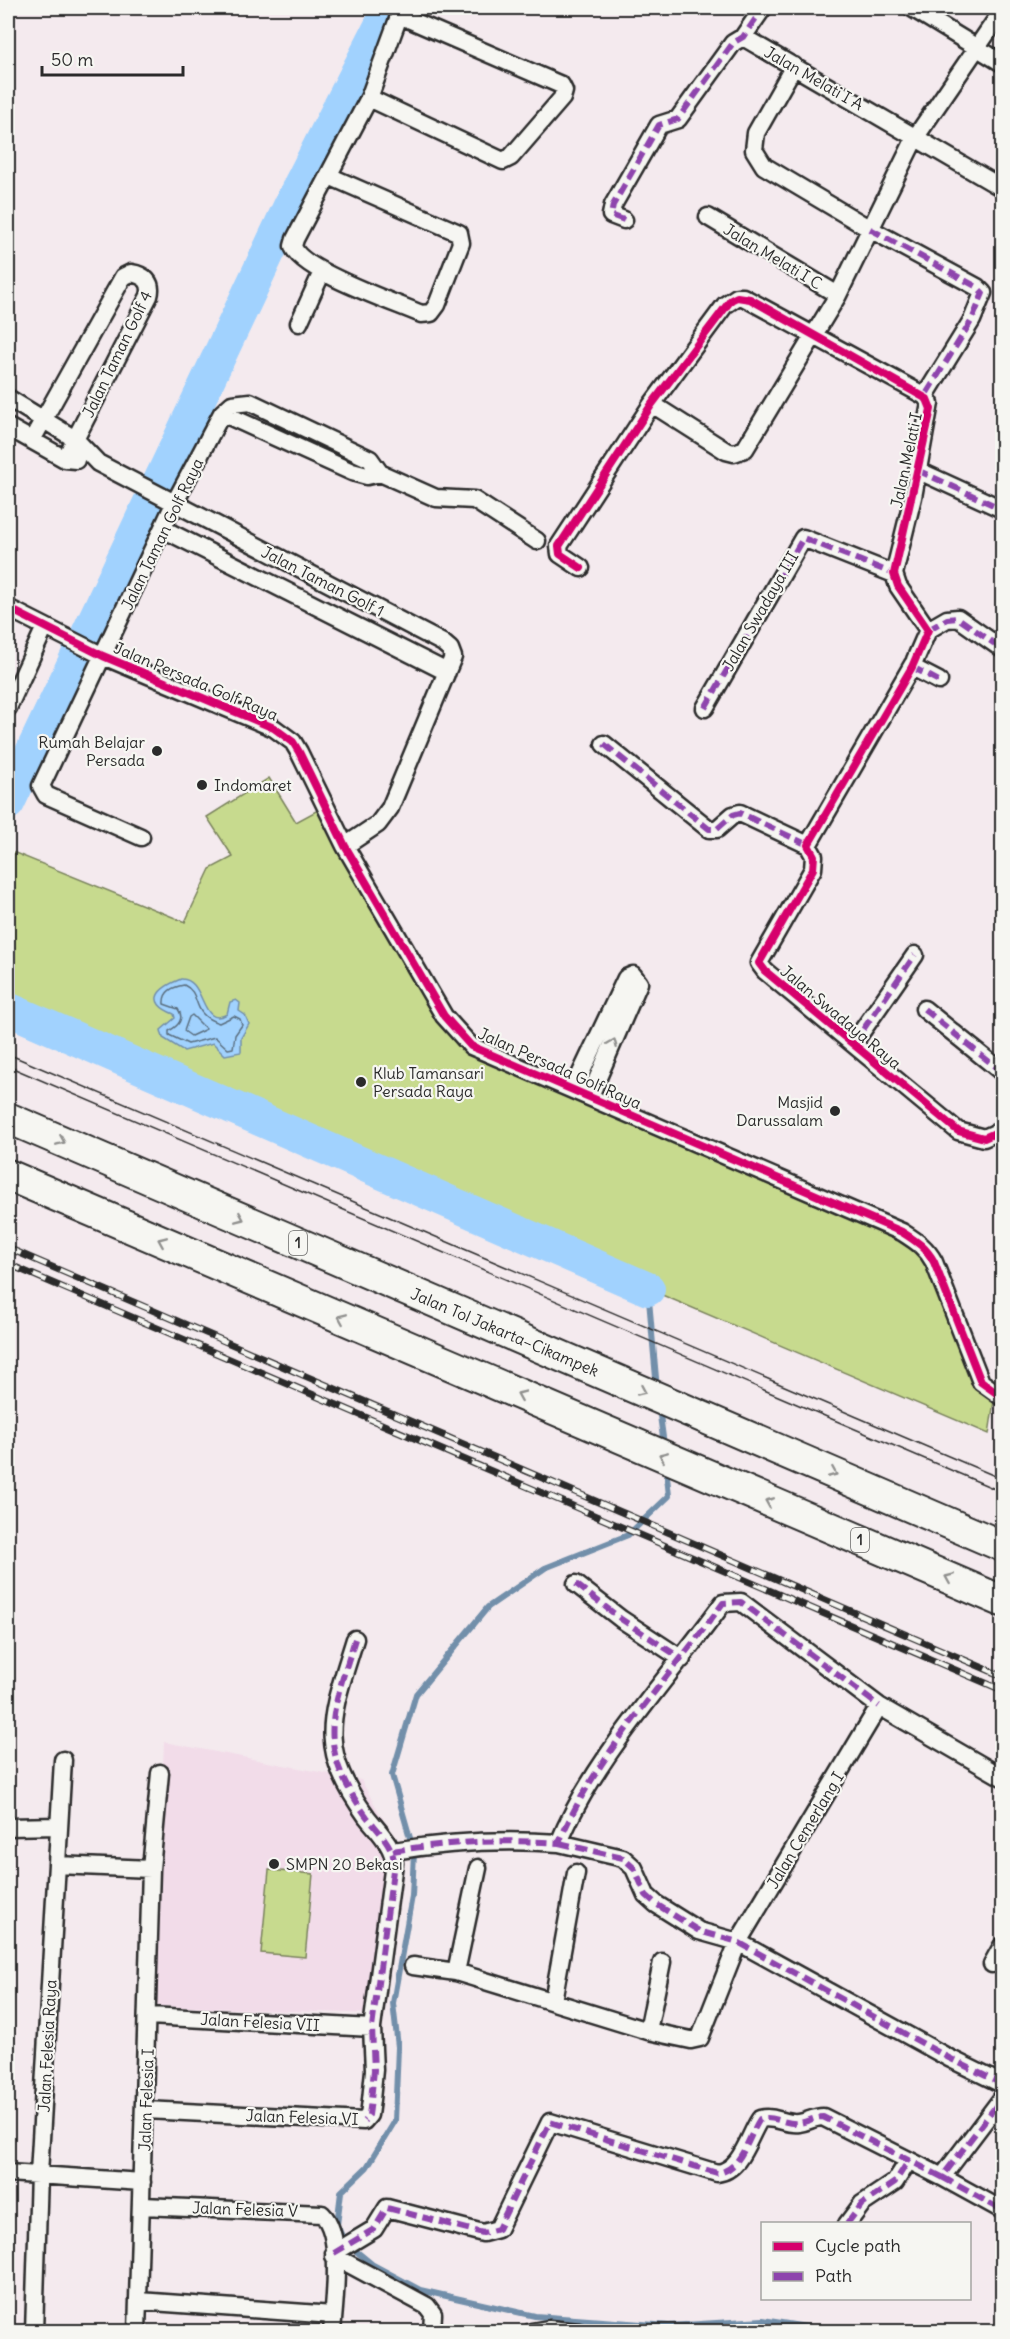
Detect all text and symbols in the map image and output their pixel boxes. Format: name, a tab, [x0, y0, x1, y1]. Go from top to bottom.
scale bar	[42, 39, 183, 77]
street label: Jalan Melati I A	[761, 42, 867, 114]
text: 50 m	[51, 48, 93, 71]
street label: Jalan Melati I C	[720, 219, 826, 293]
street label: Jalan Taman Golf 4	[78, 288, 156, 420]
street label: Jalan Melati I	[886, 410, 926, 510]
street label: Jalan Taman Golf Raya	[117, 455, 207, 613]
street label: Jalan Taman Golf 1	[258, 541, 388, 621]
street label: Jalan Swadaya III	[718, 548, 802, 674]
street label: Jalan Persada Golf Raya	[111, 637, 281, 725]
place label: Rumah Belajar Persada	[38, 732, 145, 770]
marker: Rumah Belajar Persada	[150, 744, 164, 758]
place label: Indomaret	[214, 775, 292, 795]
marker: Indomaret	[195, 778, 209, 792]
street label: Jalan Swadaya Raya	[777, 961, 905, 1073]
street label: Jalan Persada Golf Raya	[475, 1023, 645, 1113]
one-way arrow	[606, 1038, 618, 1049]
place label: Klub Tamansari Persada Raya	[373, 1063, 484, 1101]
marker: Klub Tamansari Persada Raya	[354, 1075, 368, 1089]
place label: Masjid Darussalam	[736, 1092, 823, 1130]
marker: Masjid Darussalam	[828, 1104, 842, 1118]
one-way arrow	[55, 1134, 66, 1146]
one-way arrow	[234, 1211, 245, 1223]
road number: 1	[289, 1231, 307, 1255]
one-way arrow	[158, 1236, 169, 1248]
street label: Jalan Tol Jakarta–Cikampek	[408, 1283, 602, 1381]
one-way arrow	[337, 1313, 348, 1325]
one-way arrow	[635, 1383, 646, 1395]
one-way arrow	[516, 1390, 527, 1402]
one-way arrow	[659, 1451, 670, 1463]
one-way arrow	[827, 1466, 838, 1478]
one-way arrow	[765, 1497, 776, 1509]
road number: 1	[851, 1528, 869, 1552]
one-way arrow	[944, 1573, 955, 1585]
street label: Jalan Cemerlang I	[762, 1768, 848, 1892]
place label: SMPN 20 Bekasi	[286, 1854, 403, 1874]
marker: SMPN 20 Bekasi	[267, 1857, 281, 1871]
street label: Jalan Felesia Raya	[34, 1979, 60, 2113]
street label: Jalan Felesia VII	[200, 2009, 320, 2035]
street label: Jalan Felesia I	[134, 2048, 158, 2152]
street label: Jalan Felesia VI	[245, 2105, 359, 2129]
street label: Jalan Felesia V	[192, 2197, 298, 2221]
legend	[761, 2222, 971, 2300]
text: Cycle path	[815, 2234, 901, 2257]
text: Path	[815, 2264, 852, 2287]

